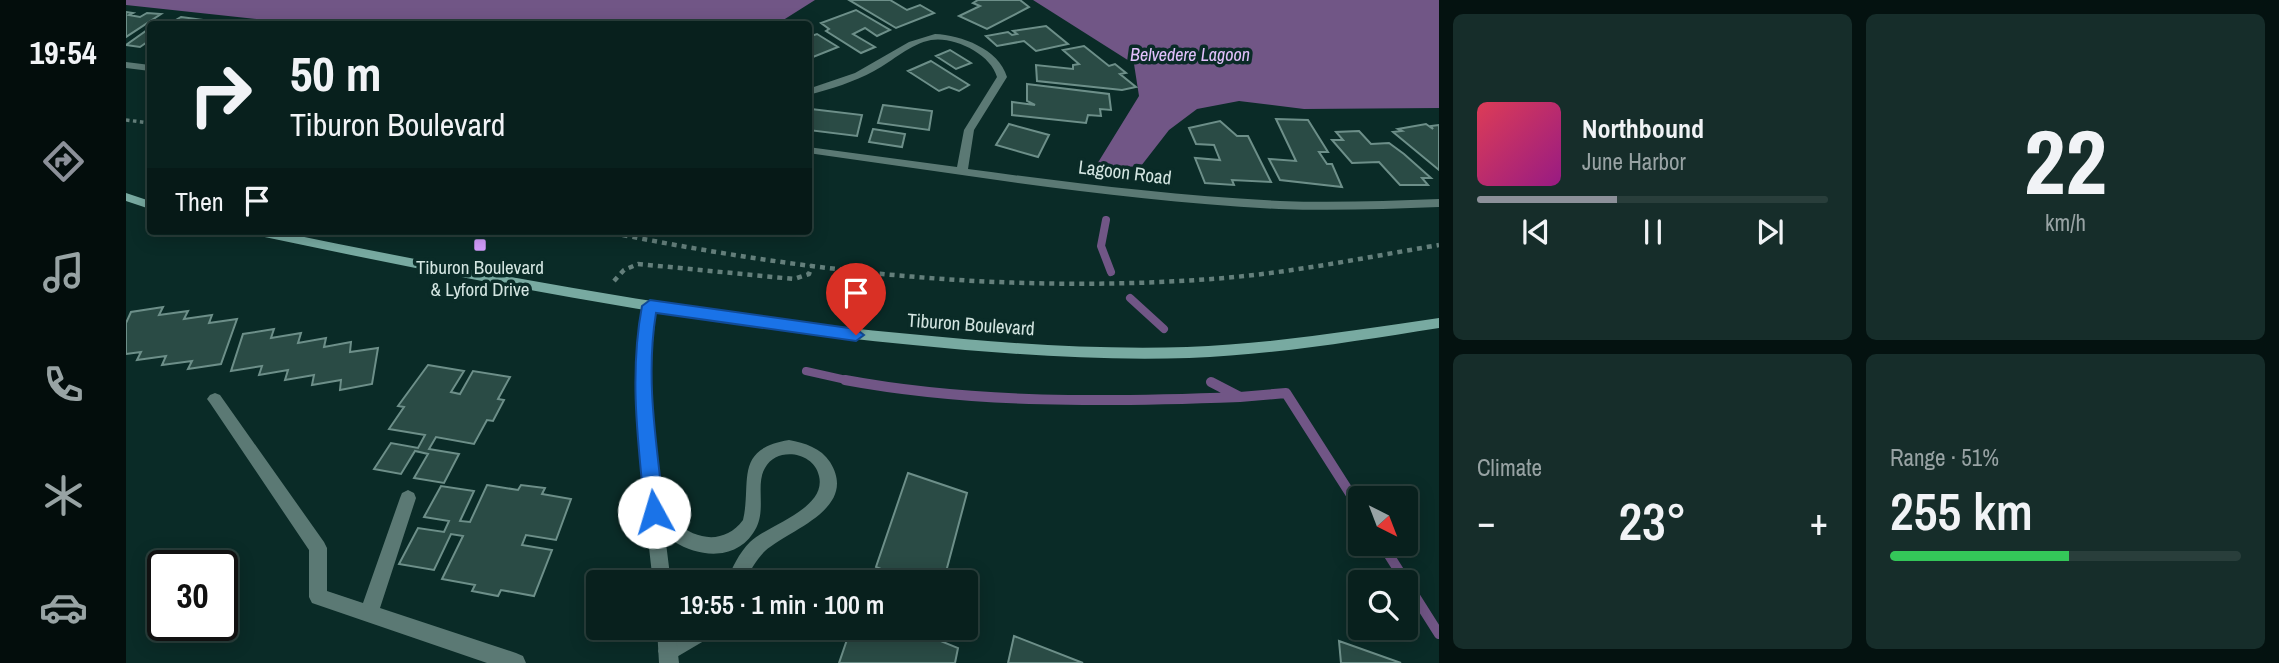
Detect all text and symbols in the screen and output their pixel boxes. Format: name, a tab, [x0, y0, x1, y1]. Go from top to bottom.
text: 19:54	[29, 31, 97, 74]
text: 50 m	[290, 40, 382, 106]
water label: Belvedere Lagoon	[1130, 42, 1250, 67]
icon: right	[175, 49, 266, 140]
text: 22	[2024, 100, 2107, 222]
text: Tiburon Boulevard	[290, 103, 505, 146]
text: Northbound	[1582, 111, 1704, 146]
icon: directions	[39, 137, 88, 186]
text: June Harbor	[1582, 146, 1686, 177]
street label: Lagoon Road	[1077, 153, 1173, 191]
icon: arrive	[238, 182, 276, 220]
text: Then	[175, 184, 224, 219]
text: km/h	[2045, 207, 2086, 238]
icon: previous	[1517, 213, 1555, 251]
icon: pause	[1634, 213, 1672, 251]
icon: next	[1751, 213, 1789, 251]
marker: Tiburon Boulevard & Lyford Drive	[472, 237, 488, 253]
icon: music	[39, 248, 88, 297]
place label: Tiburon Boulevard & Lyford Drive	[416, 254, 544, 302]
pin	[826, 263, 886, 335]
icon: arrive	[837, 274, 875, 312]
street label: Tiburon Boulevard	[906, 307, 1036, 341]
icon: phone	[39, 360, 88, 409]
text: Range · 51%	[1890, 442, 1999, 473]
text: Climate	[1477, 452, 1542, 483]
icon: climate	[39, 471, 88, 520]
position arrow	[617, 475, 691, 549]
text: 255 km	[1890, 476, 2033, 546]
north arrow	[1348, 486, 1418, 556]
map controls	[1348, 486, 1418, 640]
text: 23°	[1618, 486, 1687, 556]
text: −	[1477, 496, 1495, 547]
text: +	[1810, 496, 1828, 547]
speed limit sign: 30	[147, 550, 238, 641]
button: search	[1348, 570, 1418, 640]
icon: car	[39, 583, 88, 632]
text: 19:55 · 1 min · 100 m	[680, 587, 884, 622]

